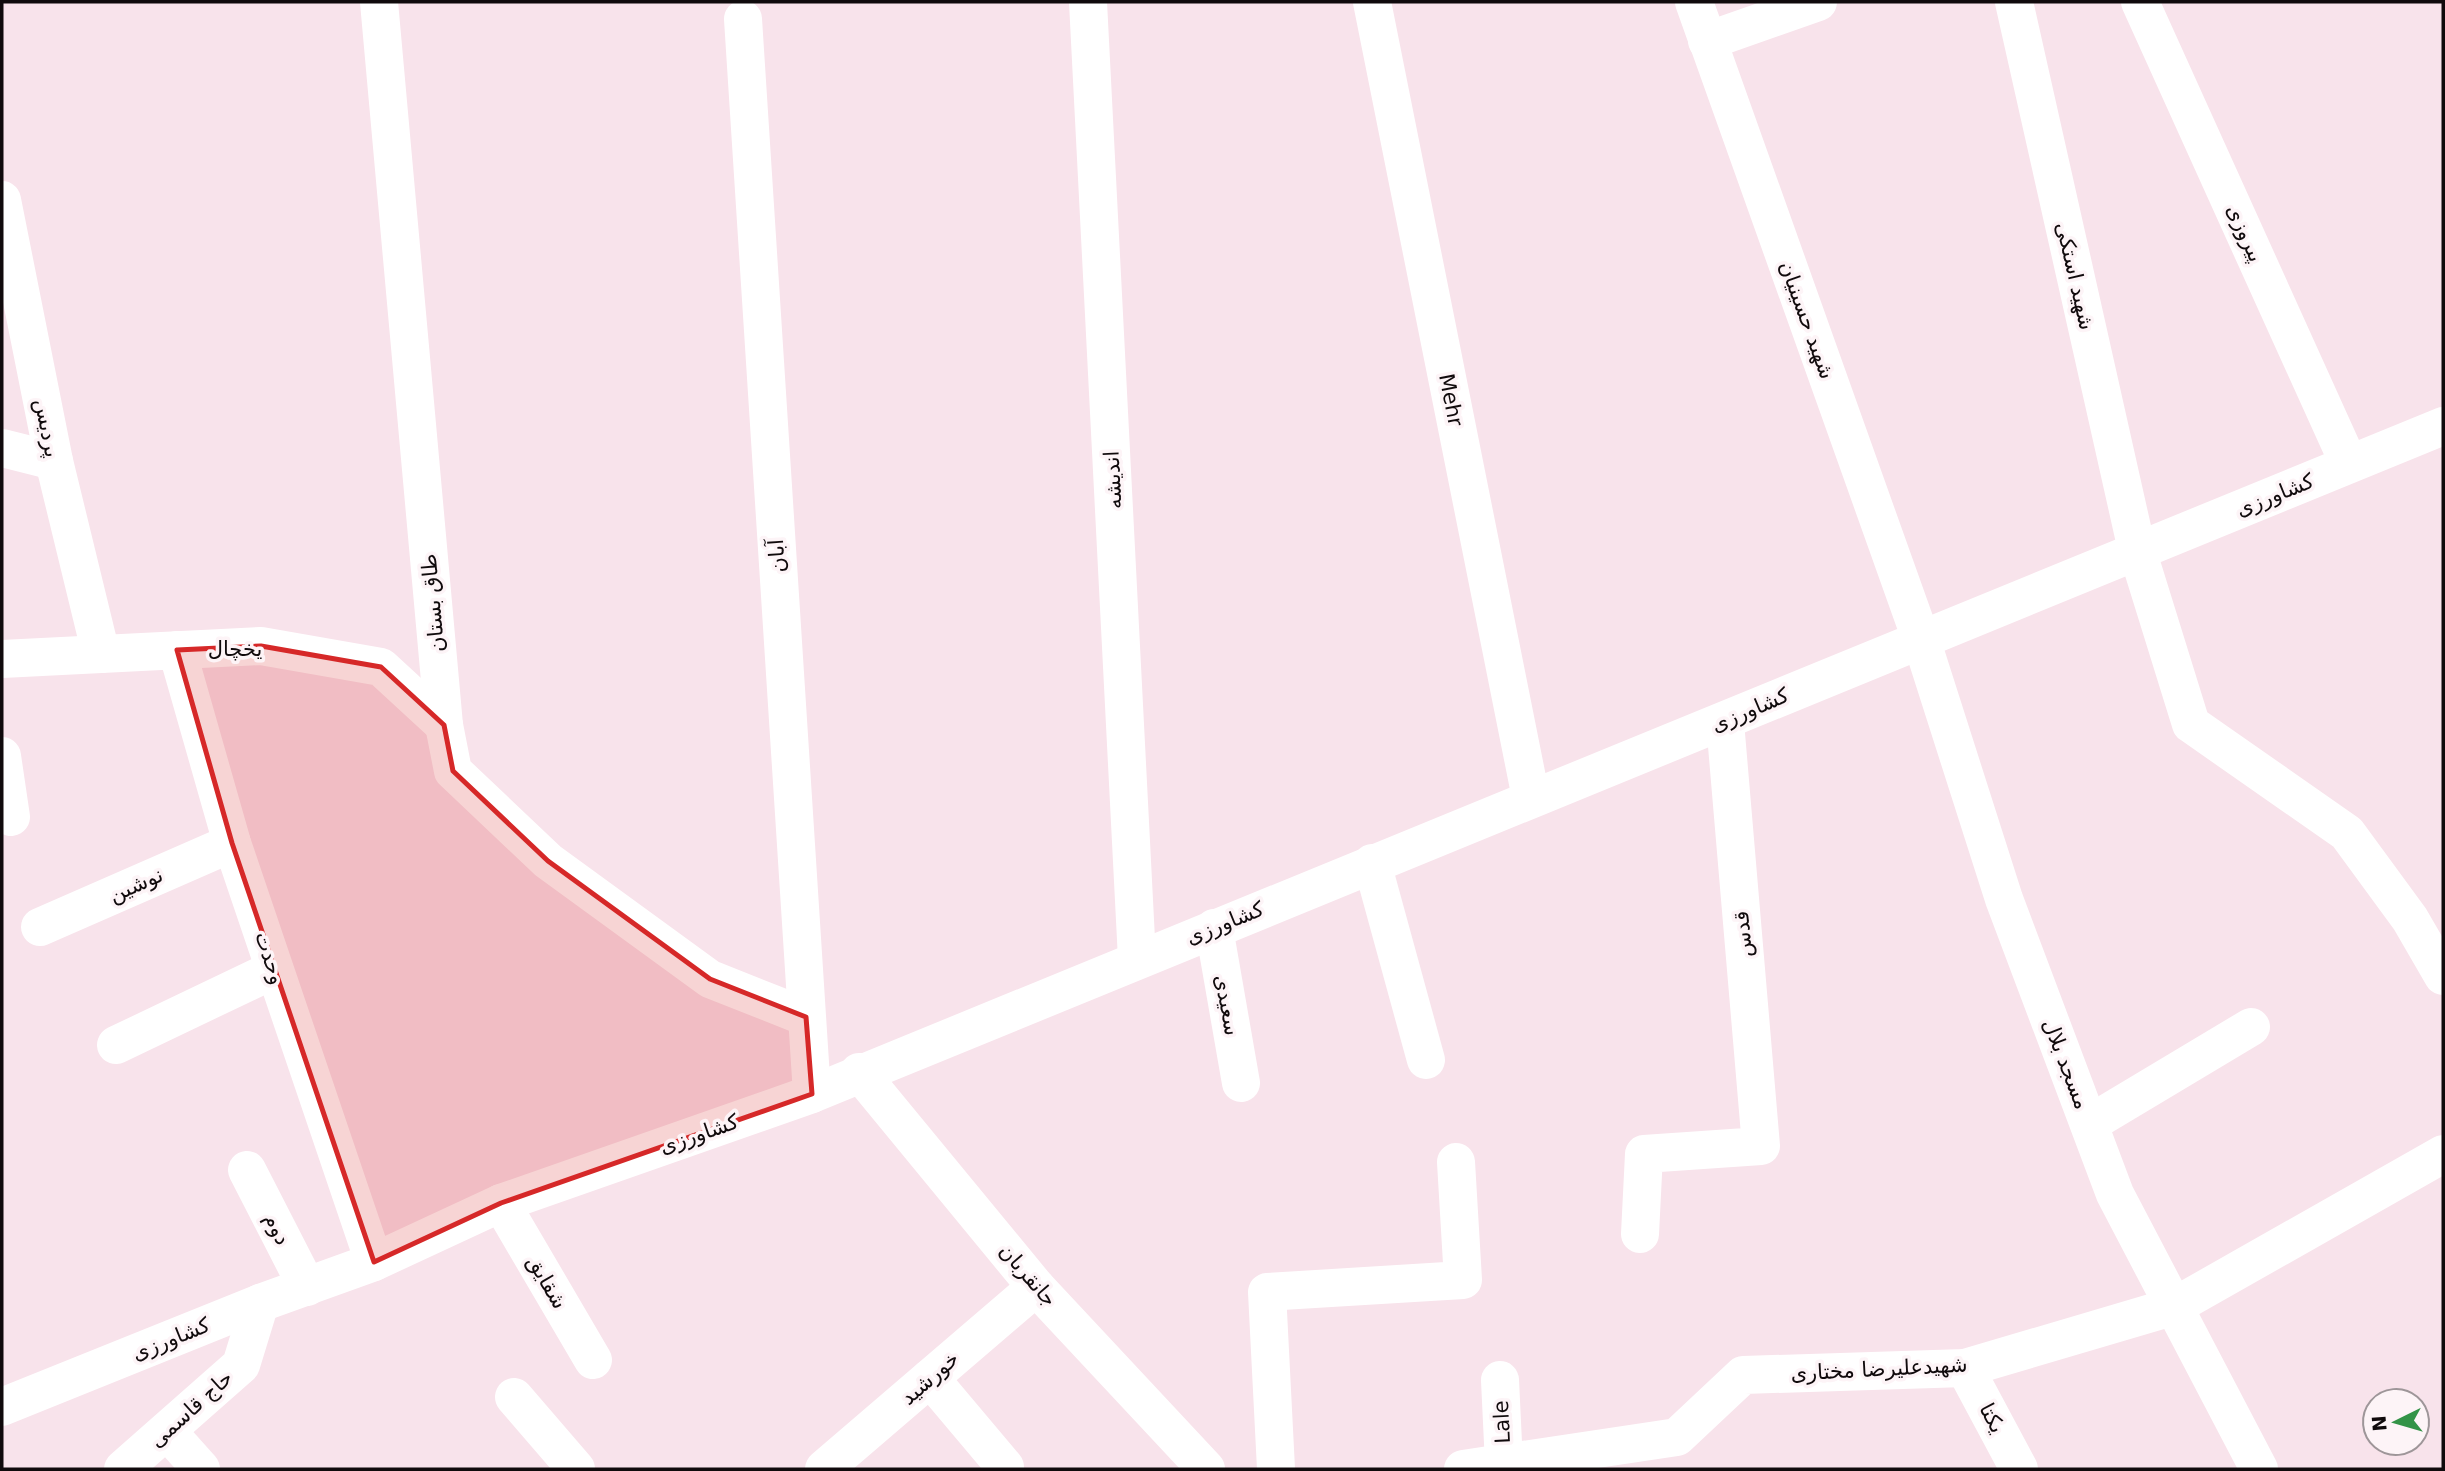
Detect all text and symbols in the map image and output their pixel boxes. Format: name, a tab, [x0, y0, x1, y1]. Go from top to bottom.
street label: پیروزی	[2222, 200, 2268, 266]
street label: شهید استکی	[2051, 220, 2099, 332]
street label: شهید حسینیان	[1775, 258, 1839, 382]
street label: Mehr	[1434, 372, 1468, 429]
street label: پردیس	[30, 397, 64, 460]
street label: اندیشه	[1099, 450, 1127, 510]
street label: کشاورزی	[2232, 469, 2318, 521]
street label: آبان	[763, 537, 790, 574]
street label: طاق بستان	[417, 553, 449, 653]
street label: یخچال	[208, 637, 262, 661]
street label: کشاورزی	[1708, 683, 1792, 737]
street label: نوشین	[105, 863, 167, 907]
street label: کشاورزی	[1182, 897, 1268, 949]
street label: قدس	[1729, 910, 1757, 958]
street label: وحدت	[250, 929, 290, 987]
street label: سعیدی	[1210, 973, 1244, 1037]
street label: مسجد بلال	[2038, 1015, 2094, 1113]
street label: کشاورزی	[656, 1109, 742, 1159]
street label: دوم	[259, 1209, 295, 1249]
street label: جانقربان	[994, 1239, 1062, 1311]
street label: شقایق	[522, 1251, 572, 1313]
street label: کشاورزی	[128, 1313, 214, 1365]
street label: خورشید	[896, 1346, 964, 1410]
street label: شهیدعلیرضا مختاری	[1790, 1352, 1968, 1386]
street label: حاج قاسمی	[145, 1366, 238, 1453]
north arrow	[2361, 1387, 2431, 1457]
street label: یکتا	[1974, 1399, 2010, 1437]
street label: Lale	[1489, 1400, 1515, 1444]
text: N	[2367, 1415, 2391, 1432]

